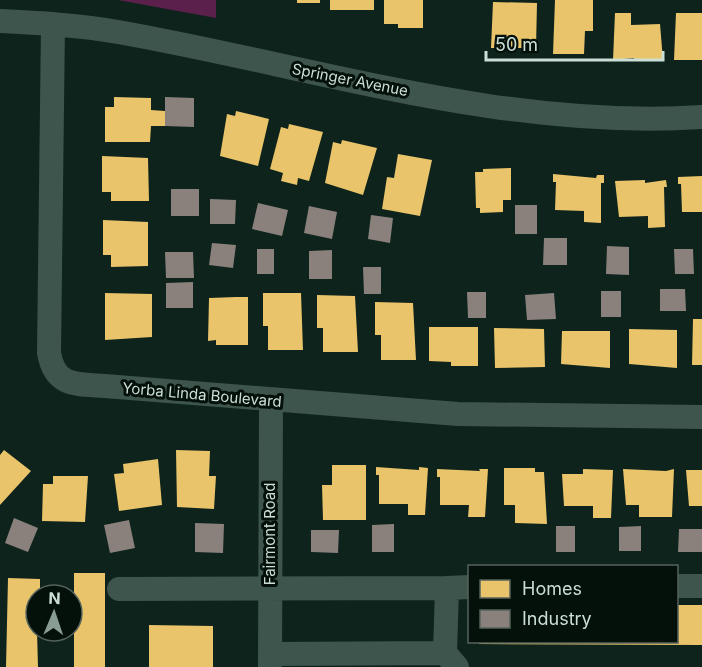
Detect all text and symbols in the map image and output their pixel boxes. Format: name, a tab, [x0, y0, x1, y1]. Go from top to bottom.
scale bar	[486, 24, 663, 62]
text: 50 m	[495, 34, 538, 55]
street label: Springer Avenue	[291, 59, 410, 100]
street label: Yorba Linda Boulevard	[122, 378, 282, 411]
street label: Fairmont Road	[260, 483, 279, 585]
legend	[468, 565, 678, 643]
text: Homes	[522, 578, 582, 599]
north arrow	[24, 583, 84, 643]
text: N	[48, 588, 61, 608]
text: Industry	[522, 608, 592, 629]

